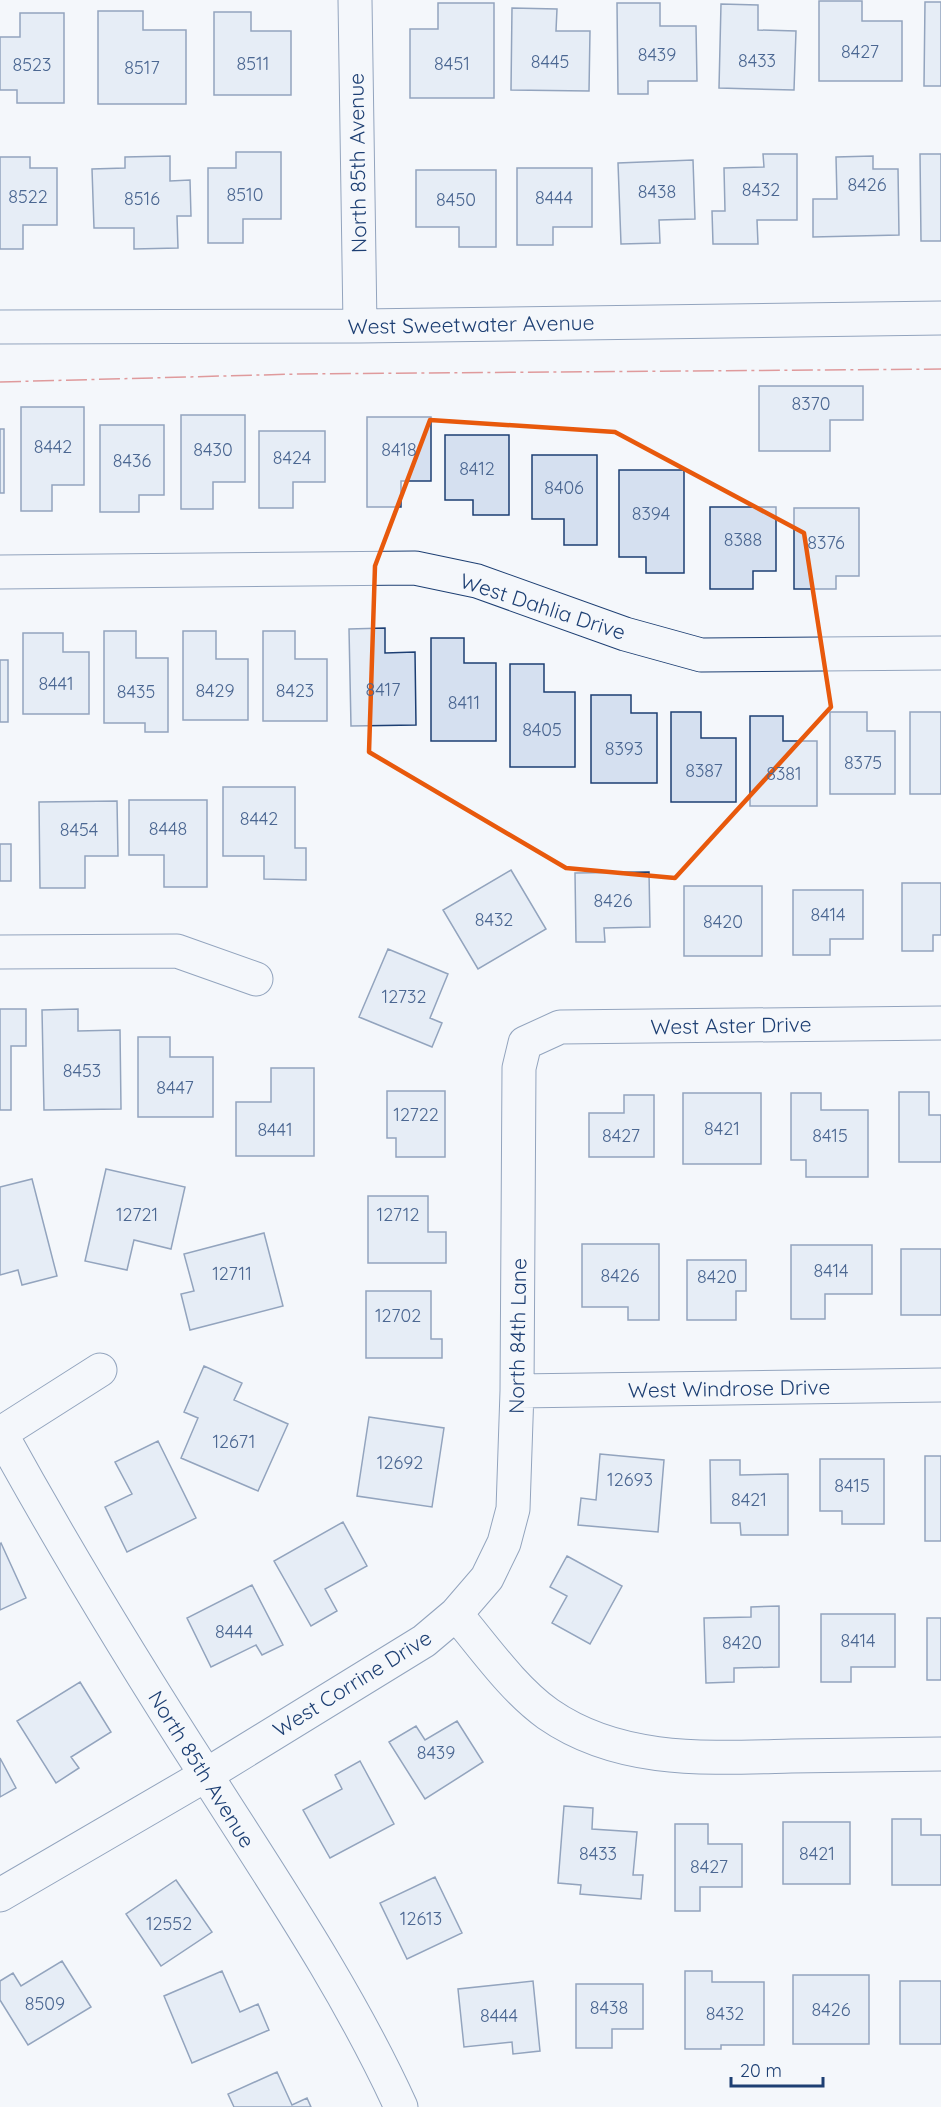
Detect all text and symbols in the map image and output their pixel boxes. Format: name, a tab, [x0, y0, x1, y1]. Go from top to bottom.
house number: 8427	[841, 40, 879, 63]
house number: 8439	[638, 43, 676, 66]
house number: 8433	[738, 49, 776, 72]
house number: 8445	[531, 50, 569, 73]
house number: 8511	[237, 52, 269, 75]
house number: 8451	[434, 52, 470, 75]
house number: 8523	[13, 53, 51, 76]
house number: 8517	[124, 56, 160, 79]
street label: North 85th Avenue	[342, 73, 372, 253]
house number: 8426	[848, 173, 887, 196]
house number: 8432	[742, 178, 780, 201]
house number: 8438	[638, 180, 676, 203]
house number: 8510	[227, 183, 263, 206]
house number: 8522	[8, 185, 48, 208]
house number: 8444	[535, 186, 573, 209]
house number: 8516	[124, 187, 160, 210]
house number: 8450	[436, 188, 476, 211]
street label: West Sweetwater Avenue	[347, 309, 595, 339]
house number: 8370	[791, 392, 831, 415]
house number: 8442	[34, 435, 72, 458]
house number: 8430	[193, 438, 233, 461]
house number: 8418	[381, 438, 417, 461]
house number: 8424	[273, 446, 311, 469]
house number: 8436	[113, 449, 151, 472]
house number: 8412	[459, 457, 495, 480]
house number: 8406	[544, 476, 584, 499]
house number: 8394	[632, 502, 670, 525]
house number: 8388	[724, 528, 762, 551]
house number: 8376	[807, 531, 845, 554]
street label: West Dahlia Drive	[457, 567, 629, 645]
house number: 8441	[38, 672, 74, 695]
house number: 8417	[366, 678, 400, 701]
house number: 8429	[195, 679, 235, 702]
house number: 8423	[276, 679, 314, 702]
house number: 8435	[117, 680, 155, 703]
house number: 8411	[448, 691, 480, 714]
house number: 8405	[522, 718, 562, 741]
house number: 8393	[605, 737, 643, 760]
house number: 8375	[844, 751, 882, 774]
house number: 8387	[685, 759, 723, 782]
house number: 8381	[766, 762, 802, 785]
house number: 8442	[240, 807, 278, 830]
house number: 8448	[149, 817, 187, 840]
house number: 8454	[60, 818, 98, 841]
house number: 8426	[594, 889, 633, 912]
house number: 8414	[811, 903, 845, 926]
house number: 8432	[475, 908, 513, 931]
house number: 8420	[703, 910, 743, 933]
house number: 12732	[382, 985, 426, 1008]
street label: West Aster Drive	[650, 1011, 812, 1039]
house number: 8453	[63, 1059, 101, 1082]
house number: 8447	[156, 1076, 194, 1099]
house number: 12722	[393, 1103, 439, 1126]
house number: 8421	[704, 1117, 740, 1140]
house number: 8441	[257, 1118, 293, 1141]
house number: 8427	[602, 1124, 640, 1147]
house number: 8415	[812, 1124, 848, 1147]
house number: 12721	[116, 1203, 158, 1226]
house number: 12712	[376, 1203, 420, 1226]
street label: North 84th Lane	[503, 1258, 531, 1414]
house number: 8414	[814, 1259, 848, 1282]
house number: 12711	[212, 1262, 252, 1285]
house number: 8426	[601, 1264, 640, 1287]
house number: 8420	[697, 1265, 737, 1288]
house number: 12702	[375, 1304, 421, 1327]
street label: West Windrose Drive	[628, 1373, 830, 1403]
house number: 12671	[212, 1430, 256, 1453]
house number: 12692	[377, 1451, 423, 1474]
house number: 12693	[607, 1468, 653, 1491]
house number: 8415	[834, 1474, 870, 1497]
house number: 8421	[731, 1488, 767, 1511]
house number: 8444	[215, 1620, 253, 1643]
street label: West Corrine Drive	[268, 1624, 436, 1742]
house number: 8414	[841, 1629, 875, 1652]
house number: 8420	[722, 1631, 762, 1654]
street label: North 85th Avenue	[143, 1686, 261, 1852]
house number: 8439	[417, 1741, 455, 1764]
house number: 8433	[579, 1842, 617, 1865]
house number: 8421	[799, 1842, 835, 1865]
house number: 8427	[690, 1855, 728, 1878]
house number: 12613	[400, 1907, 442, 1930]
house number: 12552	[146, 1912, 192, 1935]
house number: 8509	[25, 1992, 65, 2015]
house number: 8438	[590, 1996, 628, 2019]
house number: 8426	[812, 1998, 851, 2021]
house number: 8432	[706, 2002, 744, 2025]
house number: 8444	[480, 2004, 518, 2027]
scale bar	[731, 2050, 822, 2088]
text: 20 m	[740, 2059, 782, 2082]

